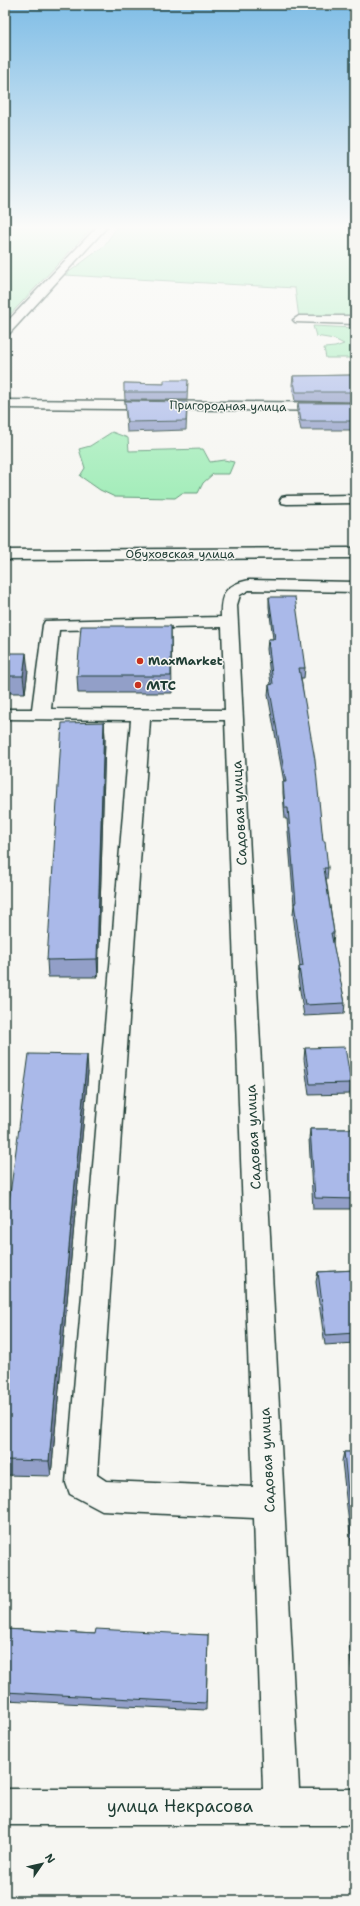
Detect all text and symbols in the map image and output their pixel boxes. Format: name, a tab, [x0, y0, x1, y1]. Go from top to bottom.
street label: Пригородная улица	[169, 397, 287, 415]
street label: Обуховская улица	[125, 546, 235, 562]
place label: MaxMarket	[148, 653, 223, 669]
marker: MaxMarket	[135, 656, 145, 666]
place label: МТС	[146, 676, 176, 694]
marker: МТС	[133, 680, 143, 690]
street label: Садовая улица	[227, 760, 251, 866]
street label: Садовая улица	[241, 1084, 265, 1190]
street label: Садовая улица	[255, 1407, 279, 1513]
street label: улица Некрасова	[107, 1795, 253, 1817]
north arrow	[22, 1844, 62, 1884]
text: N	[41, 1851, 59, 1867]

